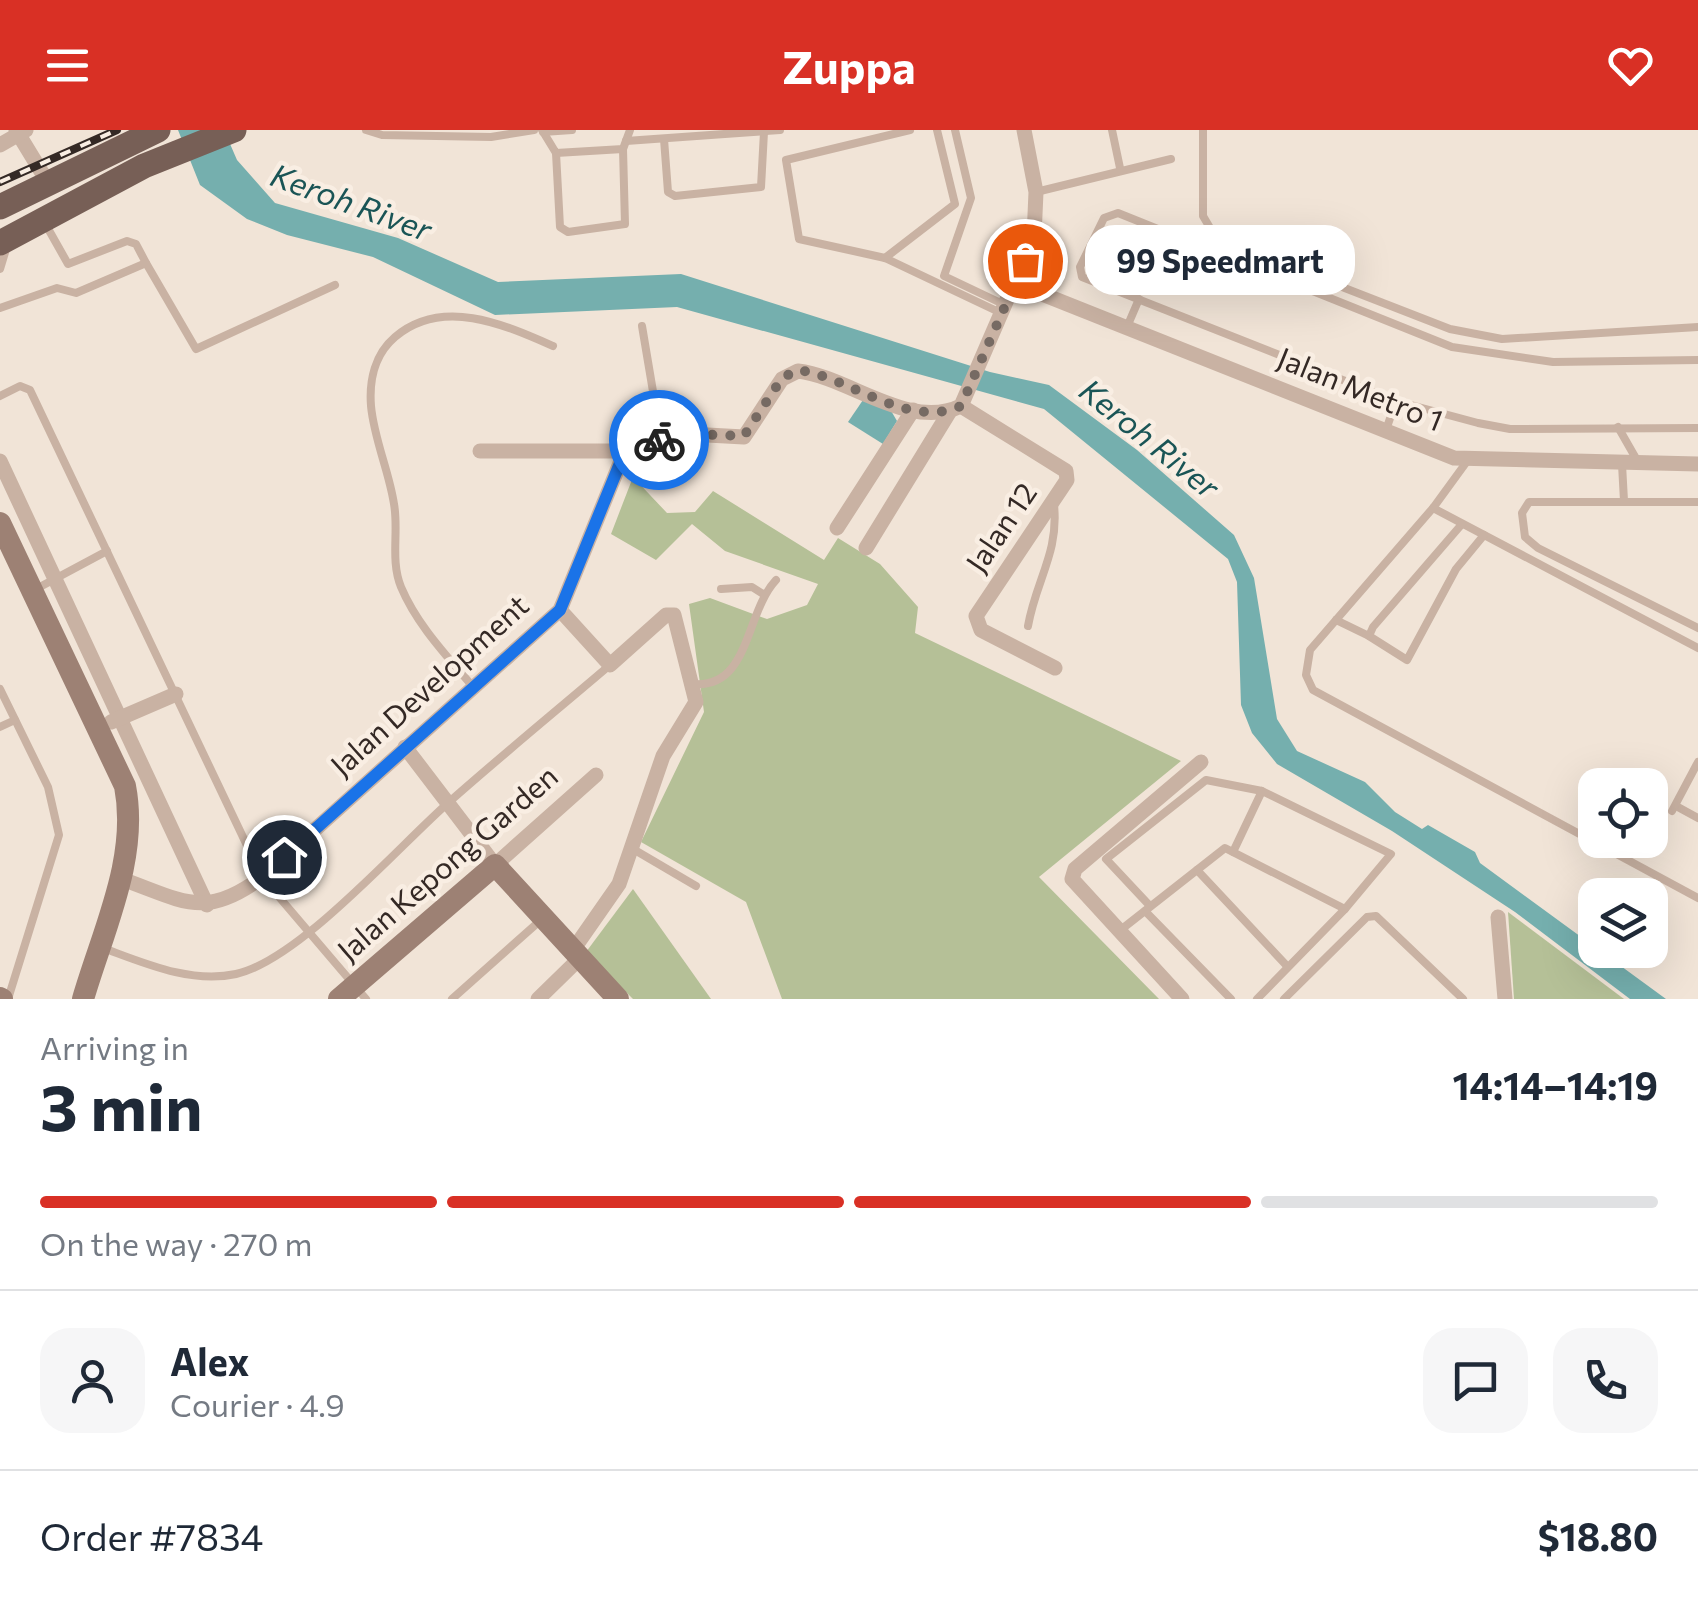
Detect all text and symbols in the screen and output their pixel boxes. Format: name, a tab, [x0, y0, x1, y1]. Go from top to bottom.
icon: menu	[40, 38, 95, 93]
text: Zuppa	[782, 38, 916, 93]
icon: heart	[1603, 38, 1658, 93]
water label: Keroh River	[266, 154, 439, 249]
pin	[983, 219, 1068, 304]
callout: 99 Speedmart	[1085, 226, 1355, 296]
icon: bag	[998, 234, 1053, 289]
text: 99 Speedmart	[1116, 240, 1324, 280]
street label: Jalan Metro 1	[1273, 338, 1449, 438]
water label: Keroh River	[1072, 369, 1229, 507]
courier	[609, 390, 709, 490]
icon: bike	[632, 413, 687, 468]
street label: Jalan 12	[957, 475, 1043, 578]
street label: Jalan Development	[322, 586, 535, 783]
street label: Jalan Kepong Garden	[329, 756, 564, 968]
map controls	[1578, 768, 1668, 968]
button: locate	[1578, 768, 1668, 858]
pin	[242, 815, 327, 900]
icon: home	[257, 830, 312, 885]
button: layers	[1578, 878, 1668, 968]
text: Arriving in	[40, 1027, 189, 1067]
text: 14:14–14:19	[1452, 1061, 1658, 1108]
text: 3 min	[40, 1065, 203, 1144]
text: On the way · 270 m	[40, 1223, 313, 1263]
button: person	[40, 1328, 145, 1433]
button: chat	[1423, 1328, 1528, 1433]
button: phone	[1553, 1328, 1658, 1433]
text: Alex	[170, 1337, 249, 1384]
text: Courier · 4.9	[170, 1384, 345, 1424]
text: Order #7834	[40, 1512, 263, 1559]
text: $18.80	[1538, 1512, 1658, 1559]

